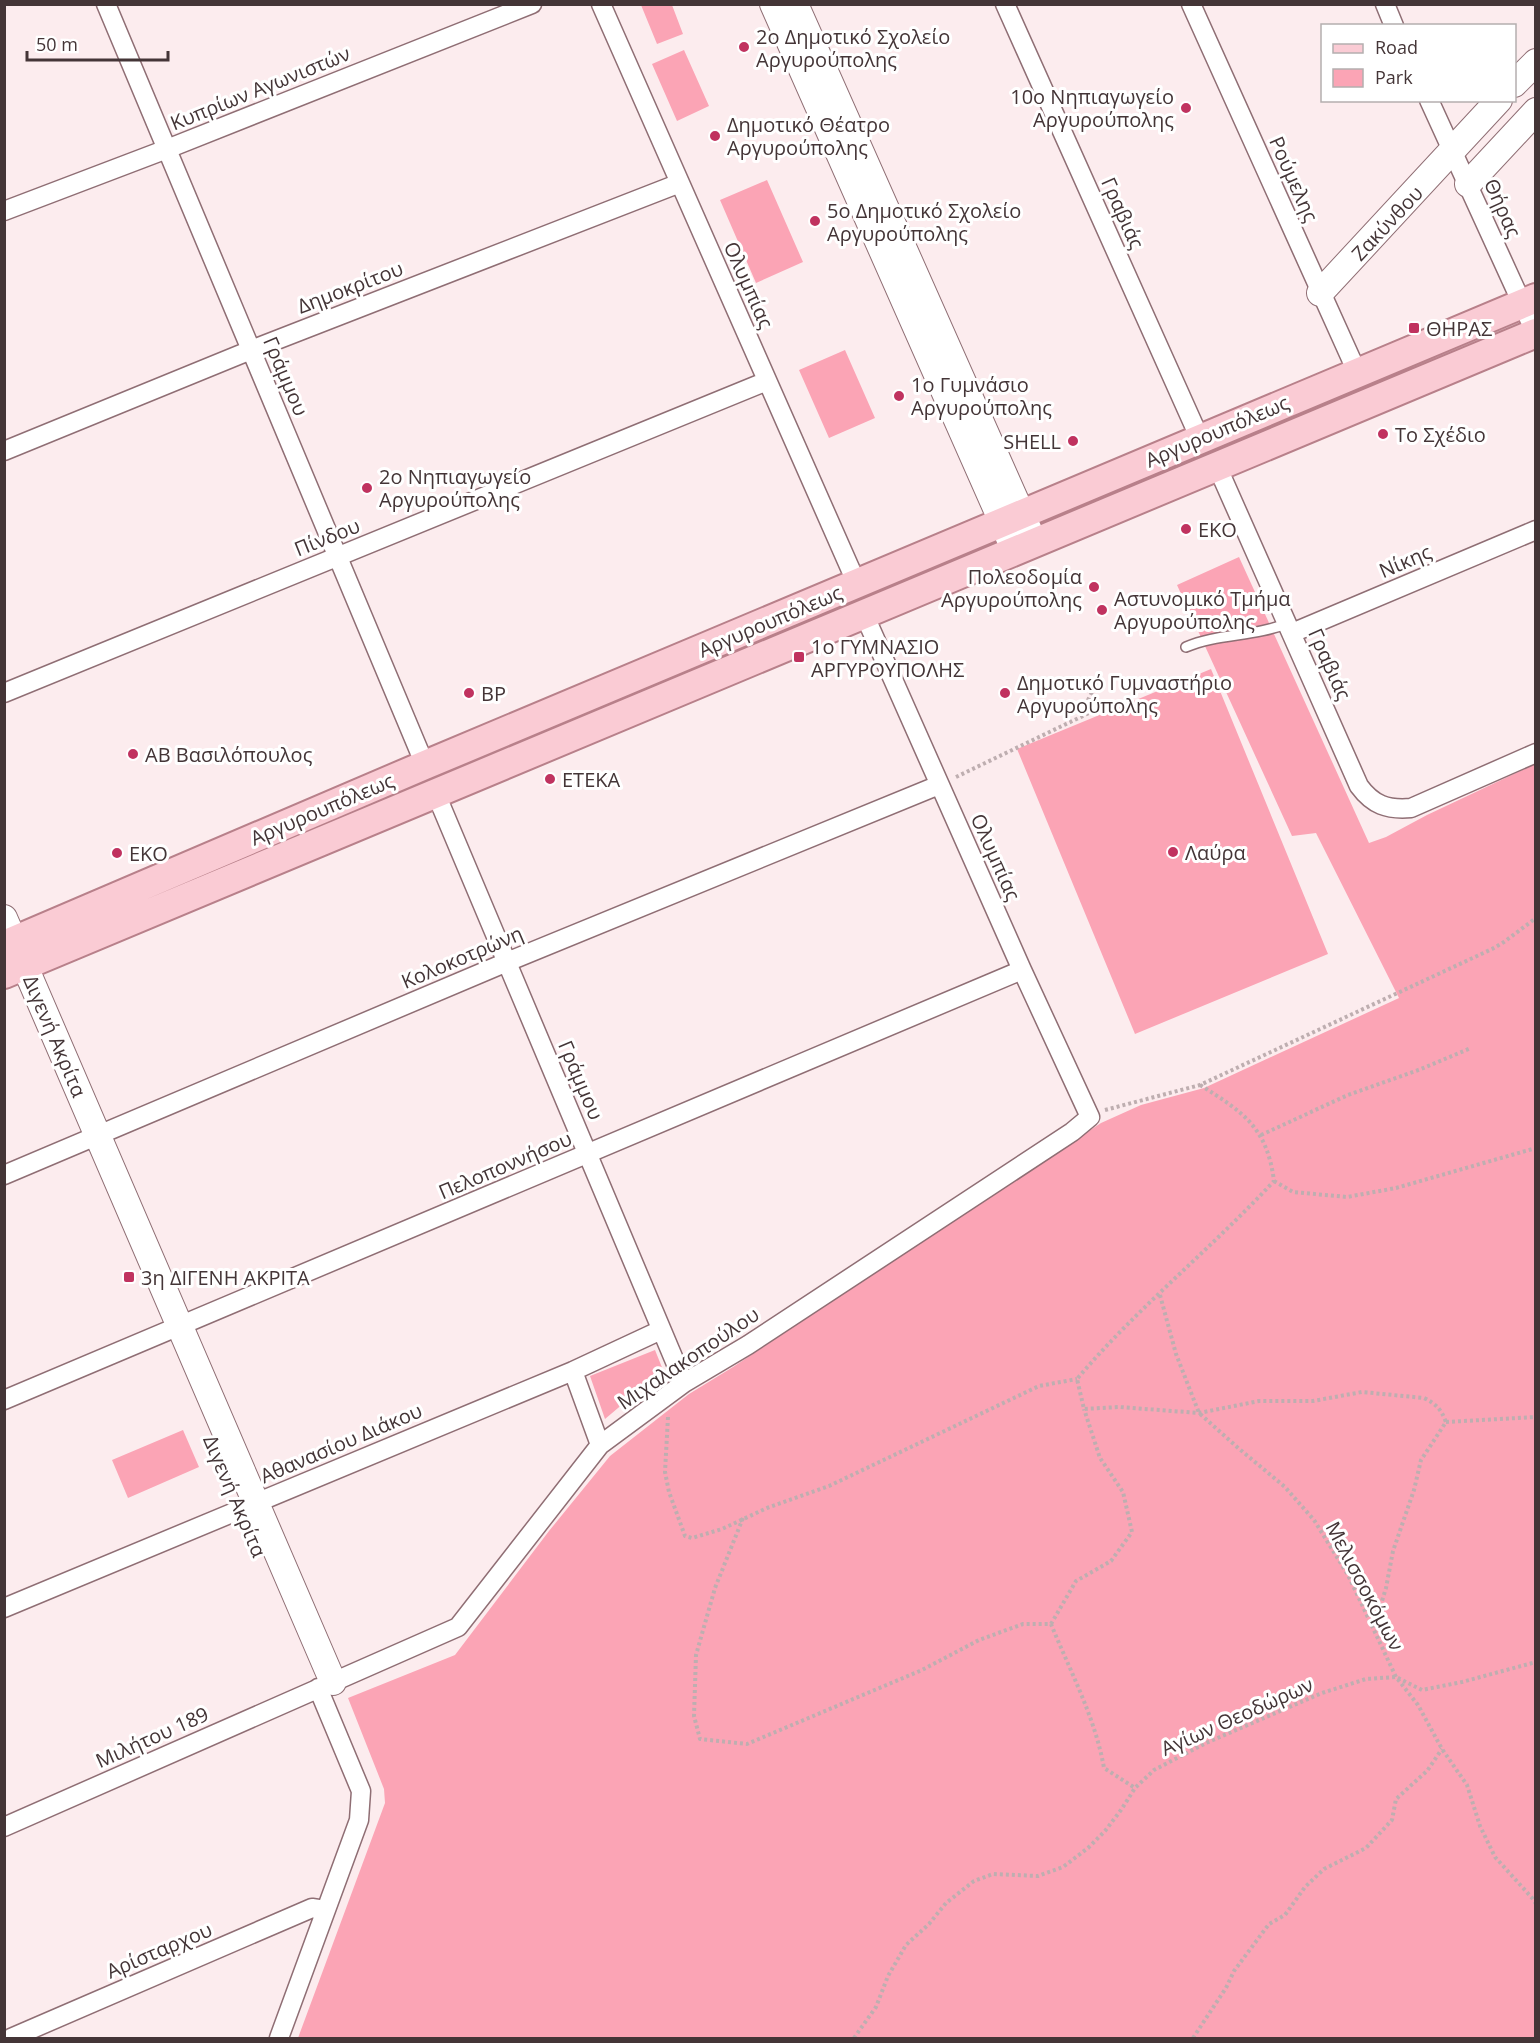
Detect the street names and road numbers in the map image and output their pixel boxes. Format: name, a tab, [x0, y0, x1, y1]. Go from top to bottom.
street label: Κυπρίων Αγωνιστών	[166, 40, 354, 136]
street label: Ρούμελης	[1263, 132, 1325, 226]
street label: Γραβιάς	[1095, 173, 1151, 253]
street label: Θήρας	[1478, 174, 1528, 242]
street label: Ζακύνθου	[1345, 180, 1429, 266]
street label: Ολυμπίας	[718, 237, 780, 333]
street label: Δημοκρίτου	[293, 254, 407, 320]
street label: Γράμμου	[257, 332, 315, 420]
street label: Αργυρουπόλεως	[1141, 388, 1293, 473]
street label: Πίνδου	[290, 512, 364, 562]
street label: Νίκης	[1375, 538, 1436, 584]
street label: Αργυρουπόλεως	[694, 578, 846, 663]
street label: Γραβιάς	[1302, 624, 1358, 704]
street label: Αργυρουπόλεως	[246, 766, 398, 851]
street label: Ολυμπίας	[965, 809, 1027, 905]
street label: Κολοκοτρώνη	[397, 919, 527, 995]
street label: Διγενή Ακρίτα	[17, 971, 93, 1101]
street label: Γράμμου	[552, 1036, 610, 1124]
street label: Πελοποννήσου	[434, 1125, 576, 1205]
street label: Μιχαλακοπούλου	[612, 1301, 764, 1415]
street label: Αθανασίου Διάκου	[256, 1397, 426, 1489]
street label: Διγενή Ακρίτα	[197, 1431, 273, 1561]
street label: Μελισσοκόμων	[1320, 1517, 1411, 1656]
street label: Αγίων Θεοδώρων	[1157, 1670, 1318, 1762]
street label: Μιλήτου 189	[91, 1700, 213, 1774]
street label: Αρίσταρχου	[102, 1916, 216, 1984]

